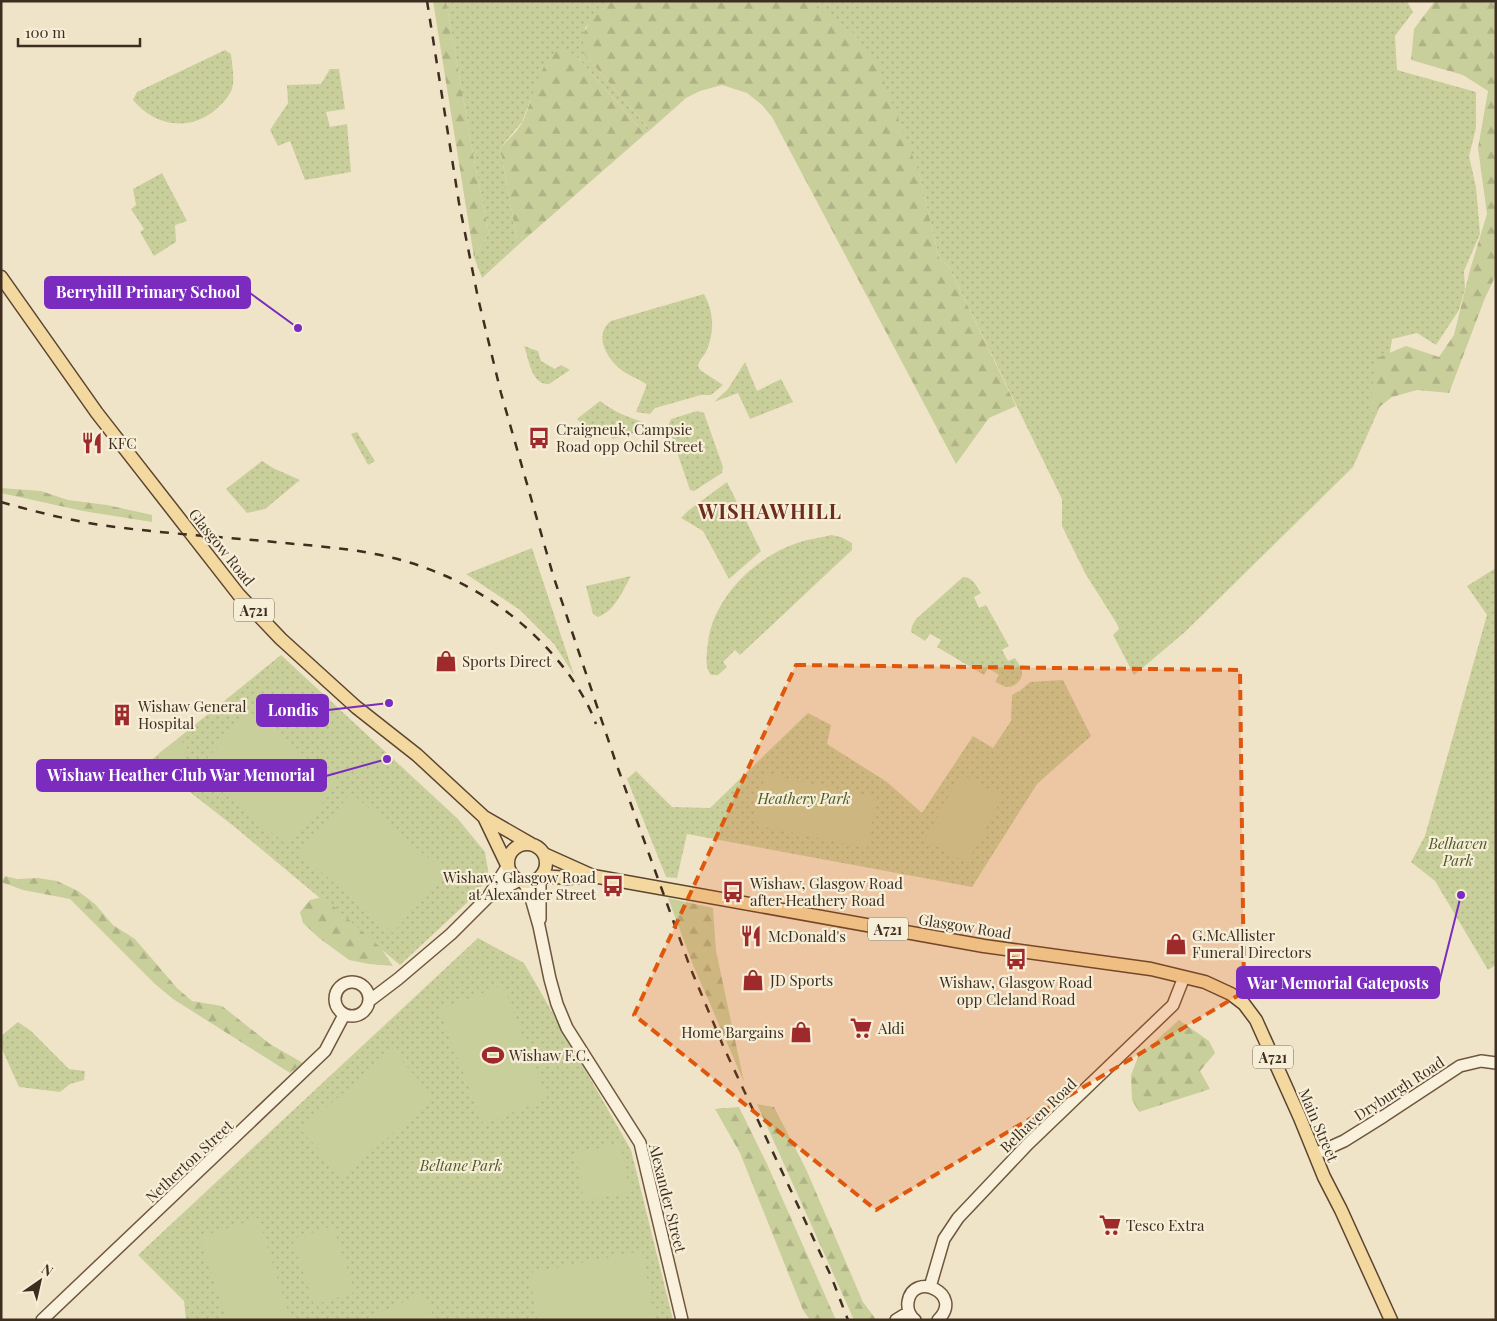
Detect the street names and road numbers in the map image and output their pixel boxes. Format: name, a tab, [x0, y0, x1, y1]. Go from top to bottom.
street label: Glasgow Road	[185, 504, 259, 590]
road number: A721	[234, 598, 274, 622]
street label: Glasgow Road	[917, 909, 1013, 943]
road number: A721	[868, 918, 908, 941]
road number: A721	[1253, 1046, 1293, 1068]
street label: Dryburgh Road	[1350, 1051, 1448, 1125]
street label: Belhaven Road	[995, 1073, 1081, 1157]
street label: Main Street	[1295, 1085, 1344, 1165]
street label: Netherton Street	[141, 1115, 238, 1207]
street label: Alexander Street	[645, 1140, 691, 1255]

